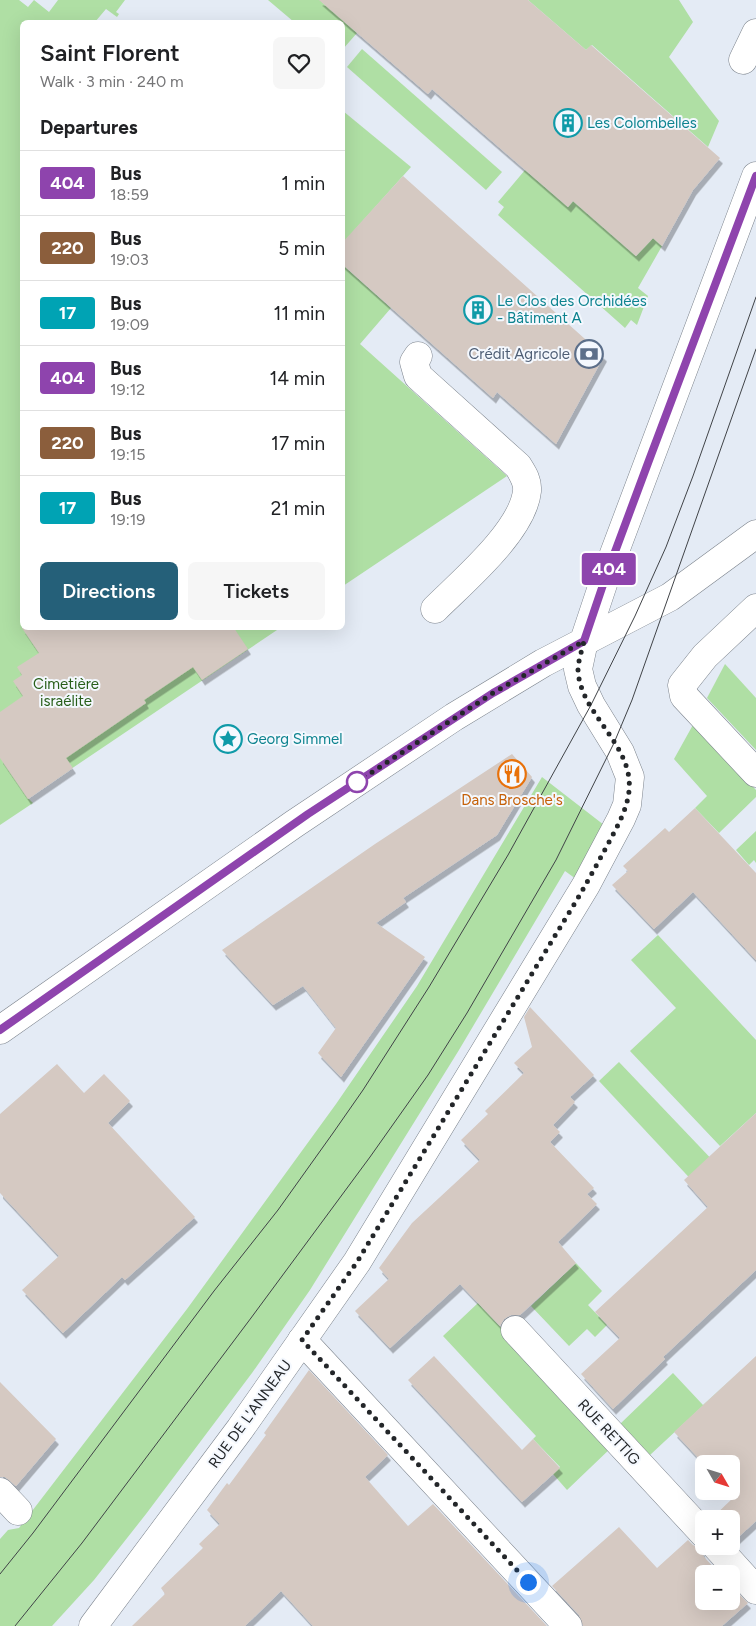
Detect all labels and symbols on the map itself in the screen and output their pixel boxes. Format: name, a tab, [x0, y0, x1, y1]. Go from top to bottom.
building icon: Les Colombelles	[553, 108, 583, 138]
place label: Les Colombelles	[587, 114, 697, 132]
place label: Le Clos des Orchidées - Bâtiment A	[497, 292, 647, 327]
building icon: Le Clos des Orchidées - Bâtiment A	[463, 295, 493, 325]
bank icon: Crédit Agricole	[574, 339, 604, 369]
place label: Crédit Agricole	[469, 345, 570, 363]
line badge: 404	[580, 553, 638, 585]
park label: Cimetière israélite	[33, 675, 99, 710]
place icon: Georg Simmel	[213, 724, 243, 754]
place label: Georg Simmel	[247, 730, 343, 748]
restaurant icon: Dans Brosche's	[497, 759, 527, 789]
unlabelled marker	[346, 771, 368, 793]
place label: Dans Brosche's	[461, 791, 563, 809]
street label: RUE DE L'ANNEAU	[205, 1356, 295, 1472]
street label: RUE RETTIG	[574, 1396, 644, 1468]
north arrow	[695, 1455, 740, 1500]
your location	[516, 1570, 541, 1595]

